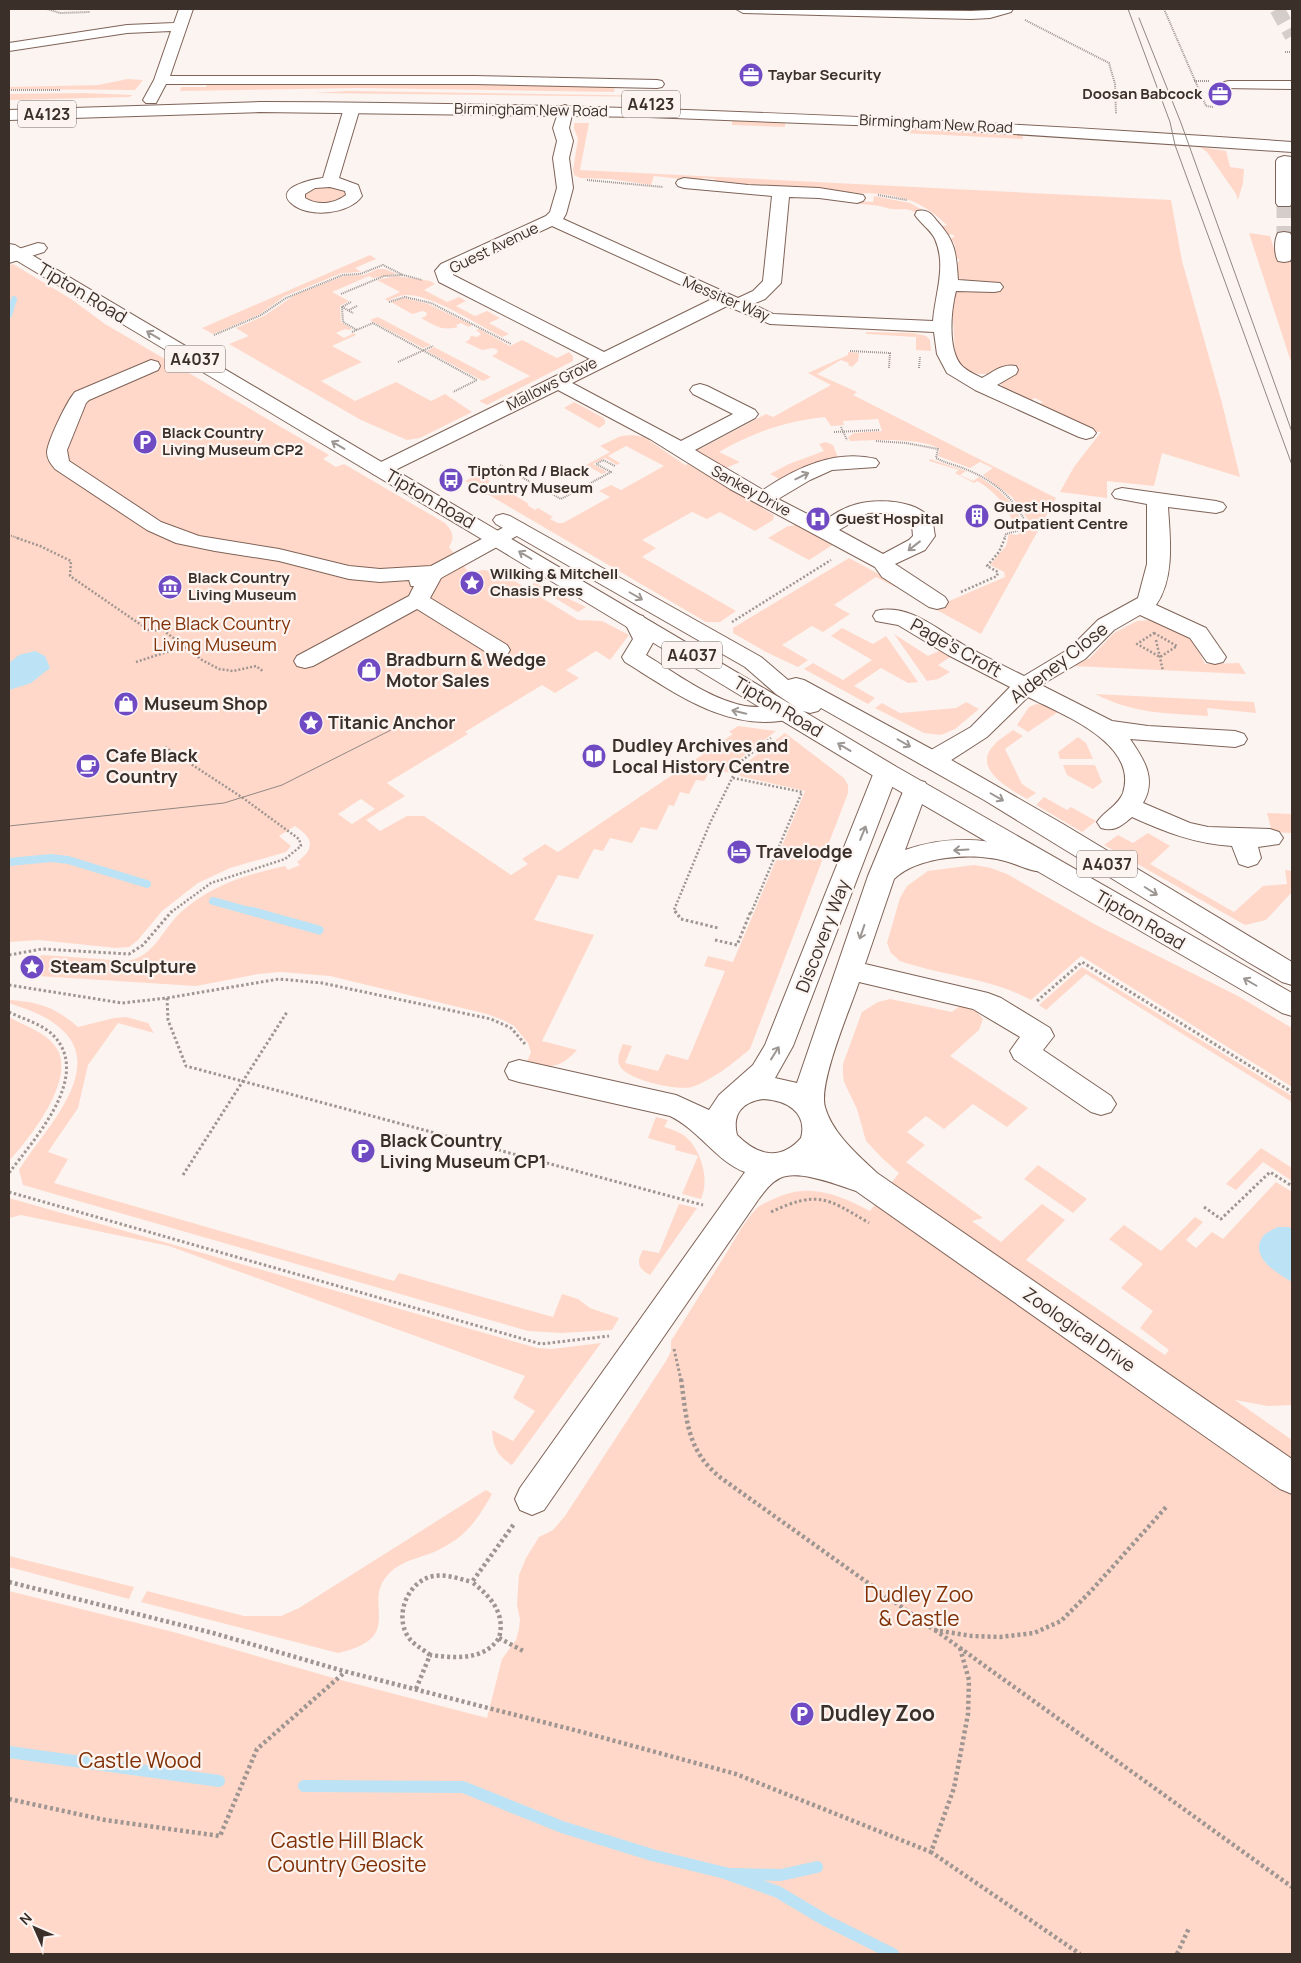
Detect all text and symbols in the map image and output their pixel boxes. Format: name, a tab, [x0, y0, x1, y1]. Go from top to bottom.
office icon: Taybar Security	[738, 62, 764, 88]
place label: Taybar Security	[768, 64, 882, 85]
office icon: Doosan Babcock	[1207, 81, 1233, 107]
place label: Doosan Babcock	[1082, 83, 1203, 104]
road number: A4123	[622, 90, 680, 118]
street label: Birmingham New Road	[454, 98, 608, 121]
road number: A4123	[18, 100, 76, 128]
street label: Birmingham New Road	[859, 109, 1013, 138]
street label: Guest Avenue	[446, 217, 542, 278]
street label: Tipton Road	[33, 256, 132, 328]
street label: Messiter Way	[679, 271, 773, 326]
one-way arrow	[147, 329, 161, 339]
road number: A4037	[165, 346, 225, 372]
street label: Mallows Grove	[503, 352, 601, 415]
place label: Black Country Living Museum CP2	[162, 422, 303, 460]
parking icon: Black Country Living Museum CP2	[132, 429, 158, 455]
one-way arrow	[332, 439, 346, 449]
place label: Tipton Rd / Black Country Museum	[468, 460, 593, 498]
street label: Sankey Drive	[707, 460, 795, 521]
street label: Tipton Road	[381, 463, 480, 534]
bus stop icon: Tipton Rd / Black Country Museum	[438, 467, 464, 493]
one-way arrow	[794, 471, 809, 481]
place label: Guest Hospital Outpatient Centre	[994, 496, 1128, 534]
building icon: Guest Hospital Outpatient Centre	[964, 503, 990, 529]
hospital icon: Guest Hospital	[805, 506, 831, 532]
place label: Guest Hospital	[836, 508, 944, 529]
one-way arrow	[907, 540, 920, 551]
one-way arrow	[518, 549, 532, 559]
place label: Wilking & Mitchell Chasis Press	[490, 563, 618, 601]
place label: Black Country Living Museum	[188, 567, 297, 605]
place icon: Wilking & Mitchell Chasis Press	[459, 570, 485, 596]
museum icon: Black Country Living Museum	[157, 574, 183, 600]
one-way arrow	[628, 591, 642, 601]
park label: The Black Country Living Museum	[139, 611, 291, 656]
street label: Page's Croft	[907, 612, 1006, 682]
street label: Aldeney Close	[1004, 616, 1112, 708]
road number: A4037	[662, 642, 722, 668]
place label: Bradburn & Wedge Motor Sales	[386, 647, 546, 692]
shop icon: Bradburn & Wedge Motor Sales	[356, 657, 382, 683]
street label: Tipton Road	[729, 670, 828, 742]
shop icon: Museum Shop	[113, 691, 139, 717]
place label: Museum Shop	[144, 691, 268, 715]
one-way arrow	[731, 707, 747, 716]
place icon: Titanic Anchor	[298, 710, 324, 736]
place label: Titanic Anchor	[328, 710, 456, 734]
place label: Dudley Archives and Local History Centre	[612, 733, 790, 778]
one-way arrow	[896, 738, 910, 748]
one-way arrow	[837, 741, 851, 751]
place label: Cafe Black Country	[106, 743, 199, 788]
library icon: Dudley Archives and Local History Centre	[581, 743, 607, 769]
cafe icon: Cafe Black Country	[75, 753, 101, 779]
one-way arrow	[990, 792, 1005, 802]
one-way arrow	[859, 826, 869, 841]
hotel icon: Travelodge	[726, 839, 752, 865]
place label: Travelodge	[756, 839, 853, 863]
one-way arrow	[954, 846, 970, 855]
road number: A4037	[1077, 851, 1137, 878]
street label: Discovery Way	[789, 875, 855, 996]
street label: Tipton Road	[1091, 884, 1190, 955]
one-way arrow	[1144, 886, 1158, 896]
one-way arrow	[857, 924, 866, 939]
place icon: Steam Sculpture	[19, 954, 45, 980]
place label: Steam Sculpture	[50, 954, 197, 978]
one-way arrow	[1243, 977, 1258, 987]
one-way arrow	[770, 1047, 780, 1061]
place label: Black Country Living Museum CP1	[380, 1128, 547, 1173]
parking icon: Black Country Living Museum CP1	[350, 1138, 376, 1164]
street label: Zoological Drive	[1019, 1282, 1140, 1377]
park label: Dudley Zoo & Castle	[864, 1580, 974, 1632]
place label: Dudley Zoo	[820, 1699, 935, 1727]
parking icon: Dudley Zoo	[789, 1701, 815, 1727]
park label: Castle Wood	[78, 1746, 202, 1774]
park label: Castle Hill Black Country Geosite	[267, 1826, 427, 1878]
north arrow	[10, 1903, 60, 1953]
text: N	[15, 1908, 36, 1929]

